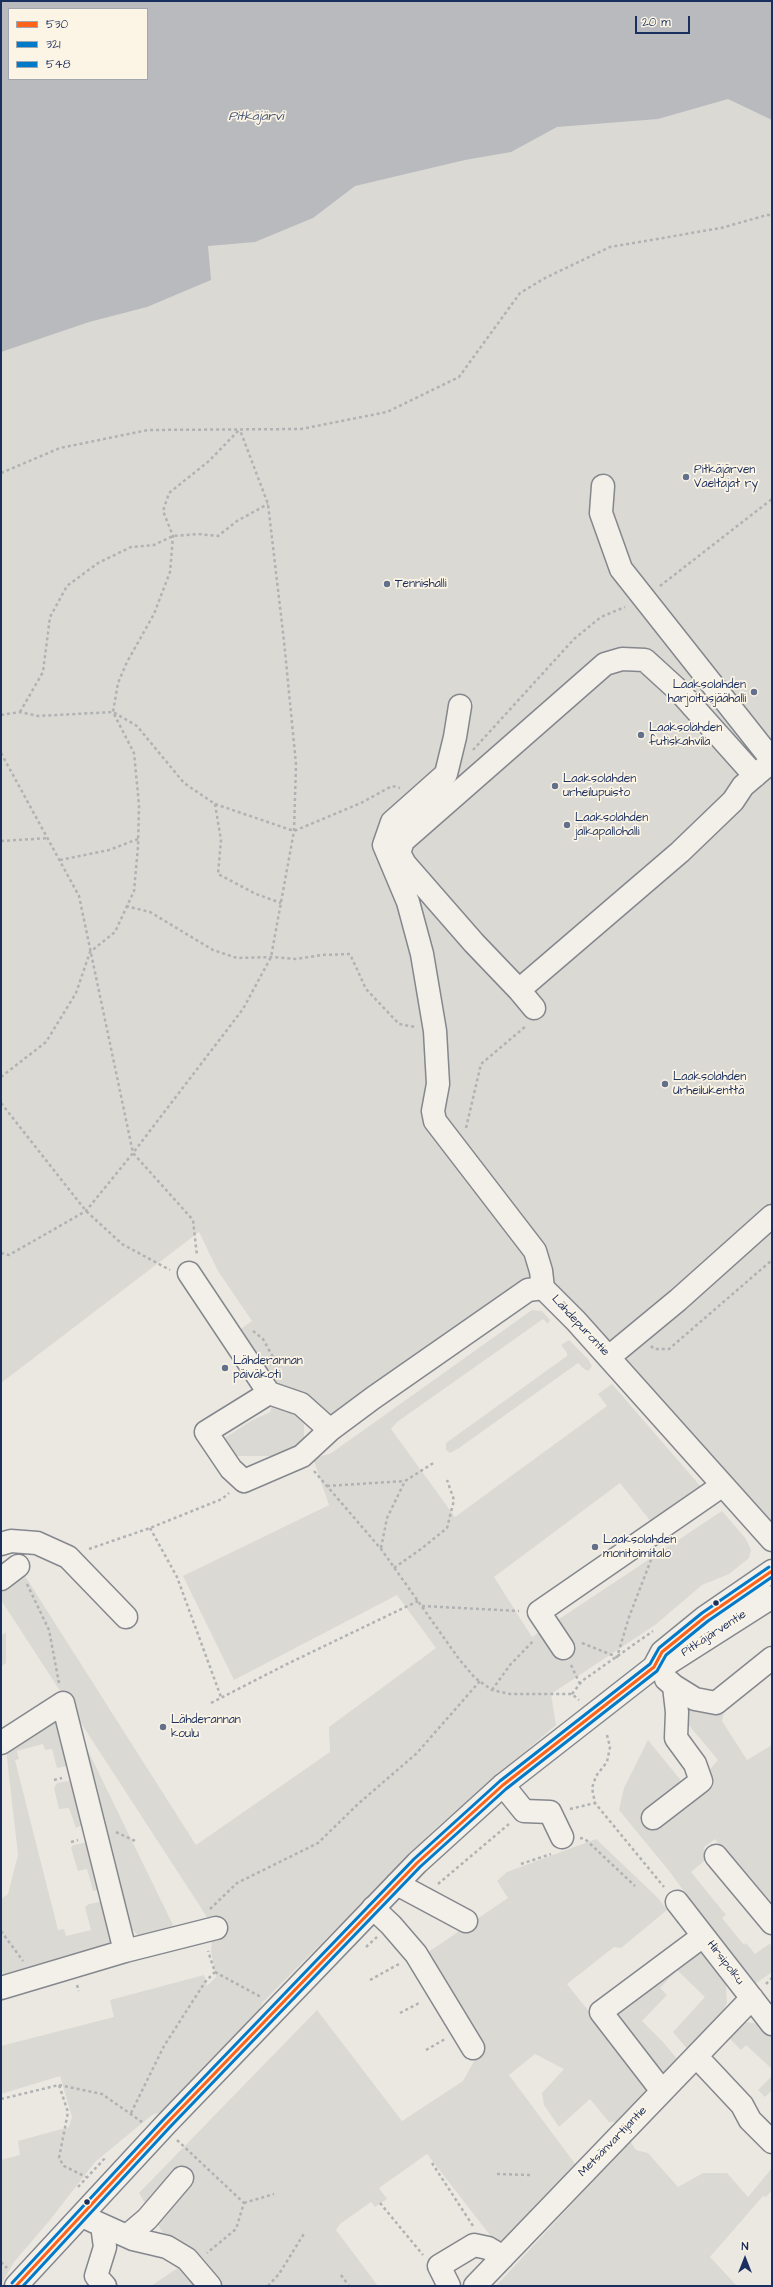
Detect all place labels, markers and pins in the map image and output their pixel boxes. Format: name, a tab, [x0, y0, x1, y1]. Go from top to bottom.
place label: Pitkäjärven Vaeltajat ry	[694, 463, 758, 491]
marker: Pitkäjärven Vaeltajat ry	[681, 472, 691, 482]
place label: Tennishalli	[395, 577, 446, 591]
marker: Tennishalli	[382, 579, 392, 589]
place label: Laaksolahden harjoitusjäähalli	[668, 678, 746, 706]
marker: Laaksolahden harjoitusjäähalli	[749, 687, 759, 697]
place label: Laaksolahden futiskahvila	[649, 721, 722, 749]
marker: Laaksolahden futiskahvila	[636, 730, 646, 740]
place label: Laaksolahden urheilupuisto	[563, 772, 636, 800]
marker: Laaksolahden urheilupuisto	[550, 781, 560, 791]
place label: Laaksolahden jalkapallohalli	[575, 811, 648, 839]
marker: Laaksolahden jalkapallohalli	[562, 820, 572, 830]
place label: Laaksolahden Urheilukenttä	[673, 1070, 746, 1098]
marker: Laaksolahden Urheilukenttä	[660, 1079, 670, 1089]
place label: Lähderannan päiväkoti	[233, 1354, 303, 1382]
marker: Lähderannan päiväkoti	[220, 1363, 230, 1373]
place label: Laaksolahden monitoimitalo	[603, 1533, 676, 1561]
marker: Laaksolahden monitoimitalo	[590, 1542, 600, 1552]
unlabelled marker	[711, 1598, 721, 1608]
place label: Lähderannan koulu	[171, 1713, 241, 1741]
marker: Lähderannan koulu	[158, 1722, 168, 1732]
unlabelled marker	[82, 2197, 92, 2207]

